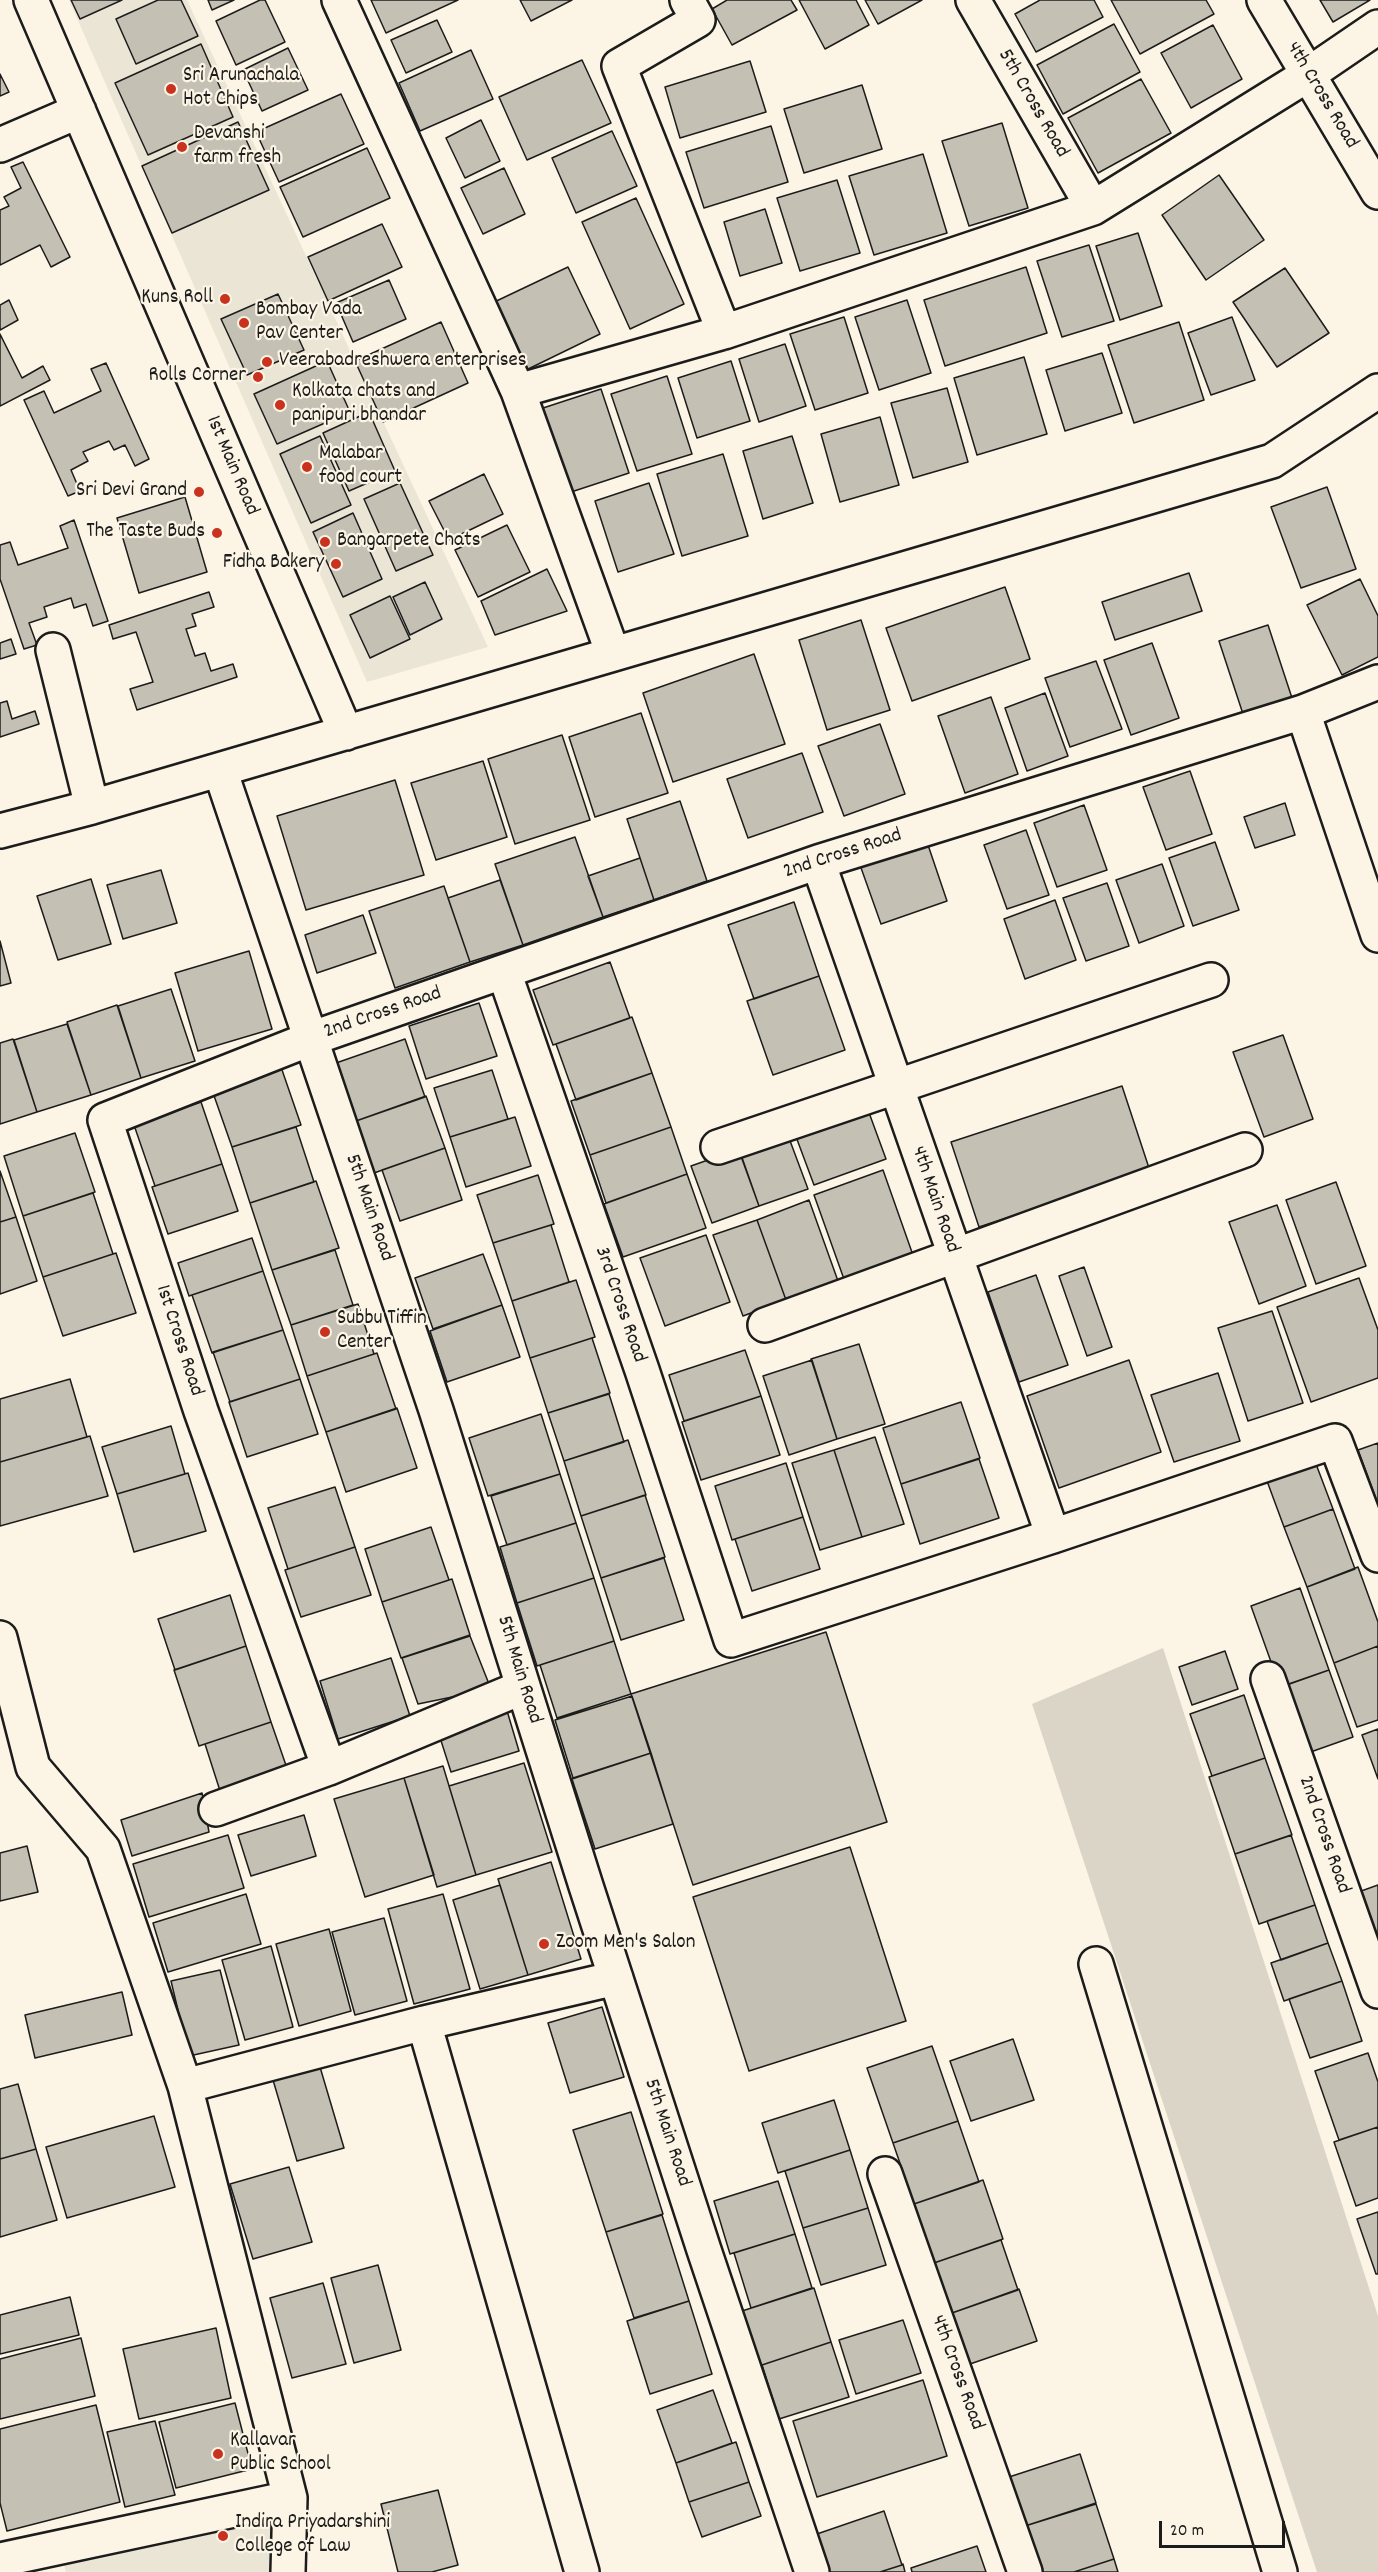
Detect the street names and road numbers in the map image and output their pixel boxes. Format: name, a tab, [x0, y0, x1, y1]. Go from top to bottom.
street label: 4th Cross Road	[1279, 38, 1363, 154]
street label: 5th Cross Road	[991, 45, 1073, 163]
street label: 1st Main Road	[199, 412, 263, 520]
street label: 2nd Cross Road	[781, 824, 905, 886]
street label: 2nd Cross Road	[321, 982, 445, 1046]
street label: 4th Main Road	[904, 1144, 964, 1256]
street label: 5th Main Road	[338, 1151, 398, 1265]
street label: 3rd Cross Road	[587, 1244, 651, 1366]
street label: 1st Cross Road	[148, 1282, 208, 1400]
street label: 5th Main Road	[490, 1613, 546, 1727]
street label: 2nd Cross Road	[1291, 1773, 1355, 1897]
street label: 5th Main Road	[637, 2076, 695, 2190]
street label: 4th Cross Road	[924, 2312, 988, 2434]

